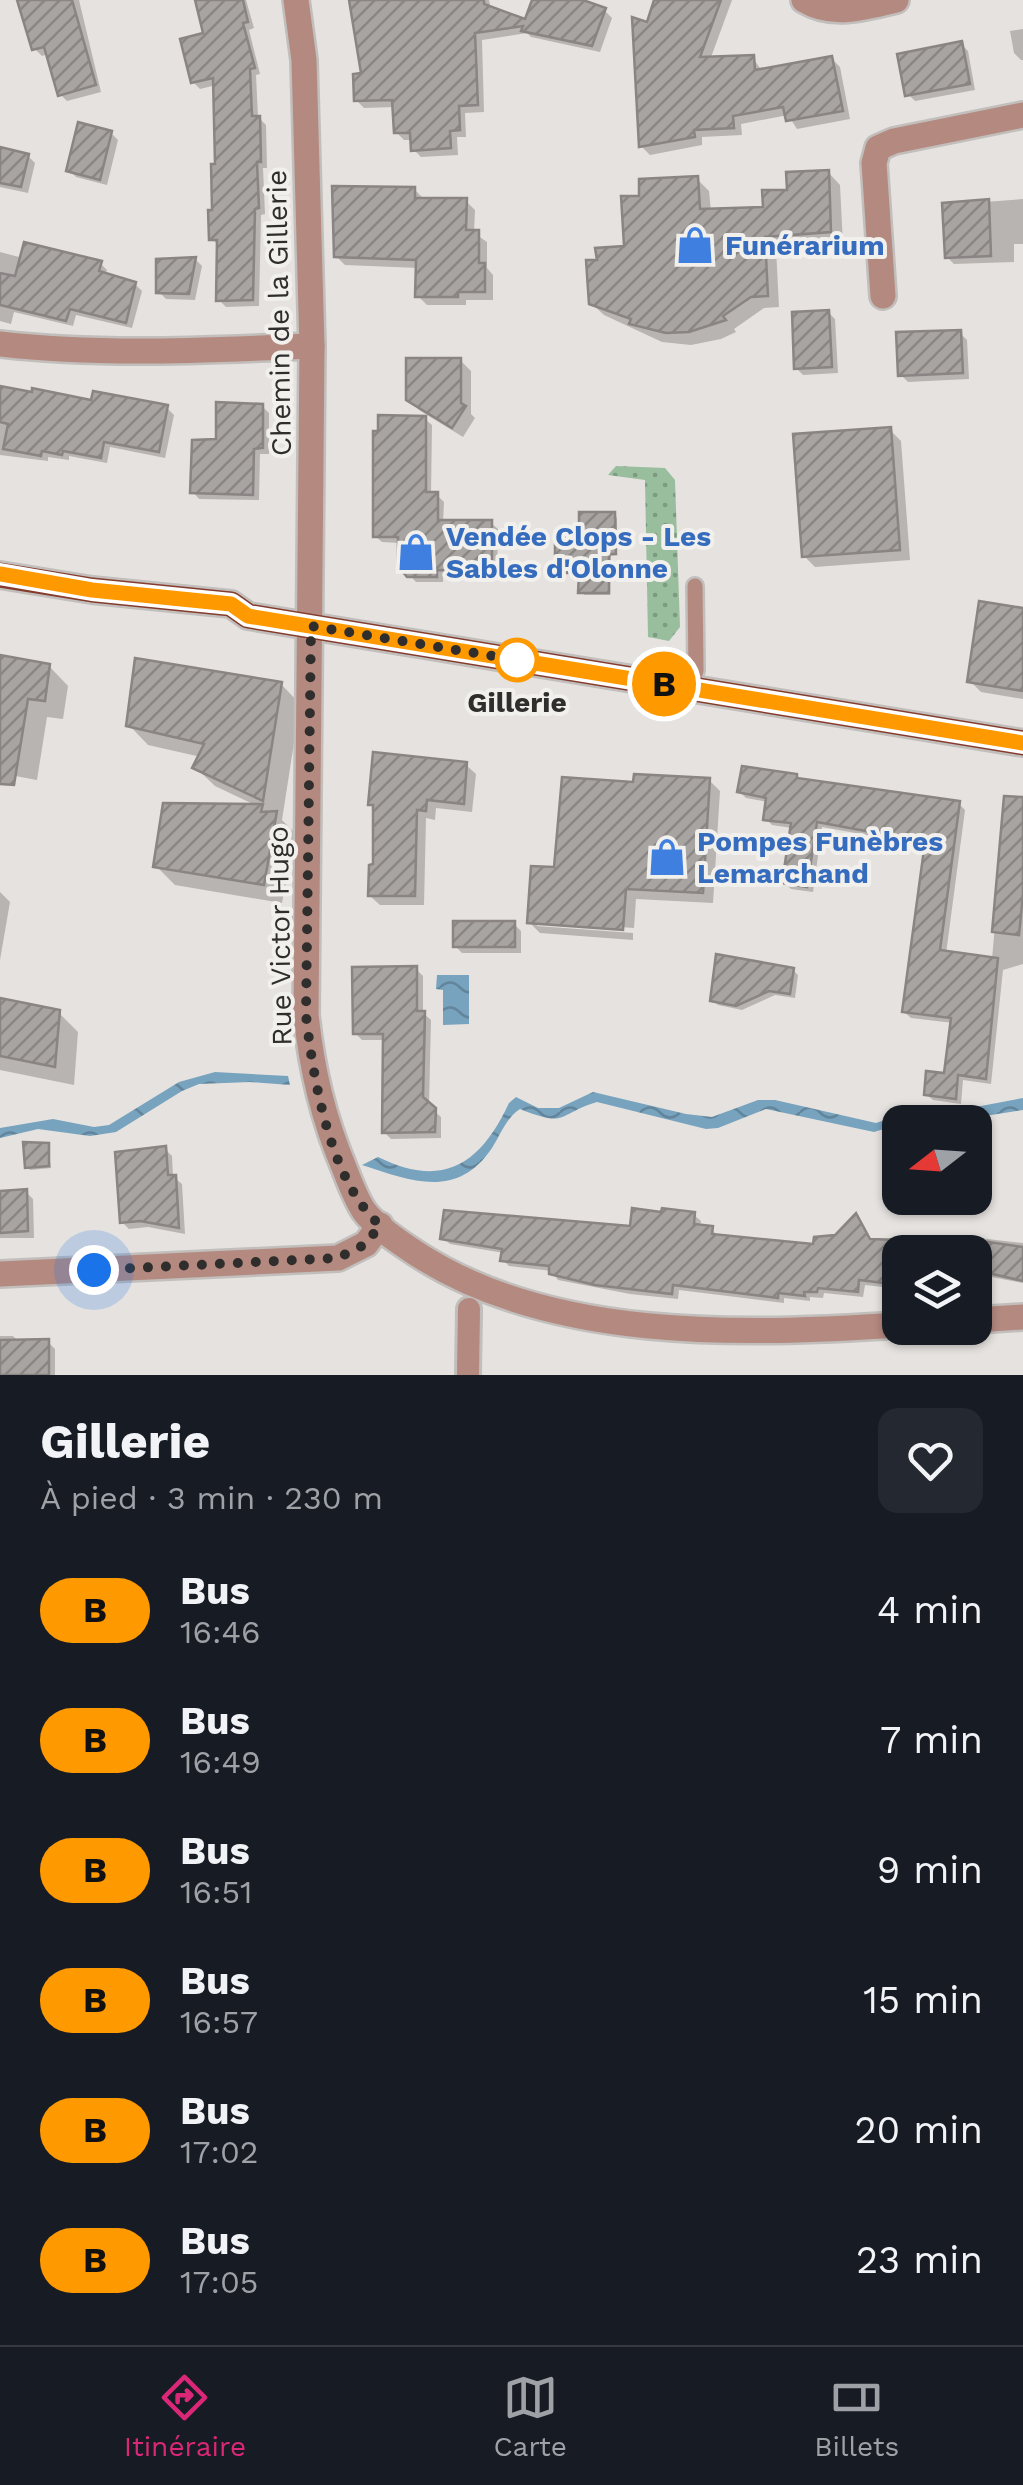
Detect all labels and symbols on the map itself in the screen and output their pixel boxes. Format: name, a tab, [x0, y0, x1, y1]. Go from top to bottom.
street label: Chemin de la Gillerie	[260, 170, 298, 456]
shop icon: Funérarium	[674, 224, 716, 266]
place label: Funérarium	[725, 229, 885, 262]
place label: Vendée Clops - Les Sables d'Olonne	[446, 520, 711, 585]
shop icon: Vendée Clops - Les Sables d'Olonne	[395, 531, 437, 573]
marker: Gillerie	[496, 639, 538, 681]
line badge: B	[632, 652, 696, 716]
place label: Gillerie	[467, 686, 567, 719]
place label: Pompes Funèbres Lemarchand	[697, 825, 943, 890]
street label: Rue Victor Hugo	[262, 826, 298, 1046]
shop icon: Pompes Funèbres Lemarchand	[646, 836, 688, 878]
north arrow	[882, 1105, 992, 1215]
your location	[69, 1245, 119, 1295]

